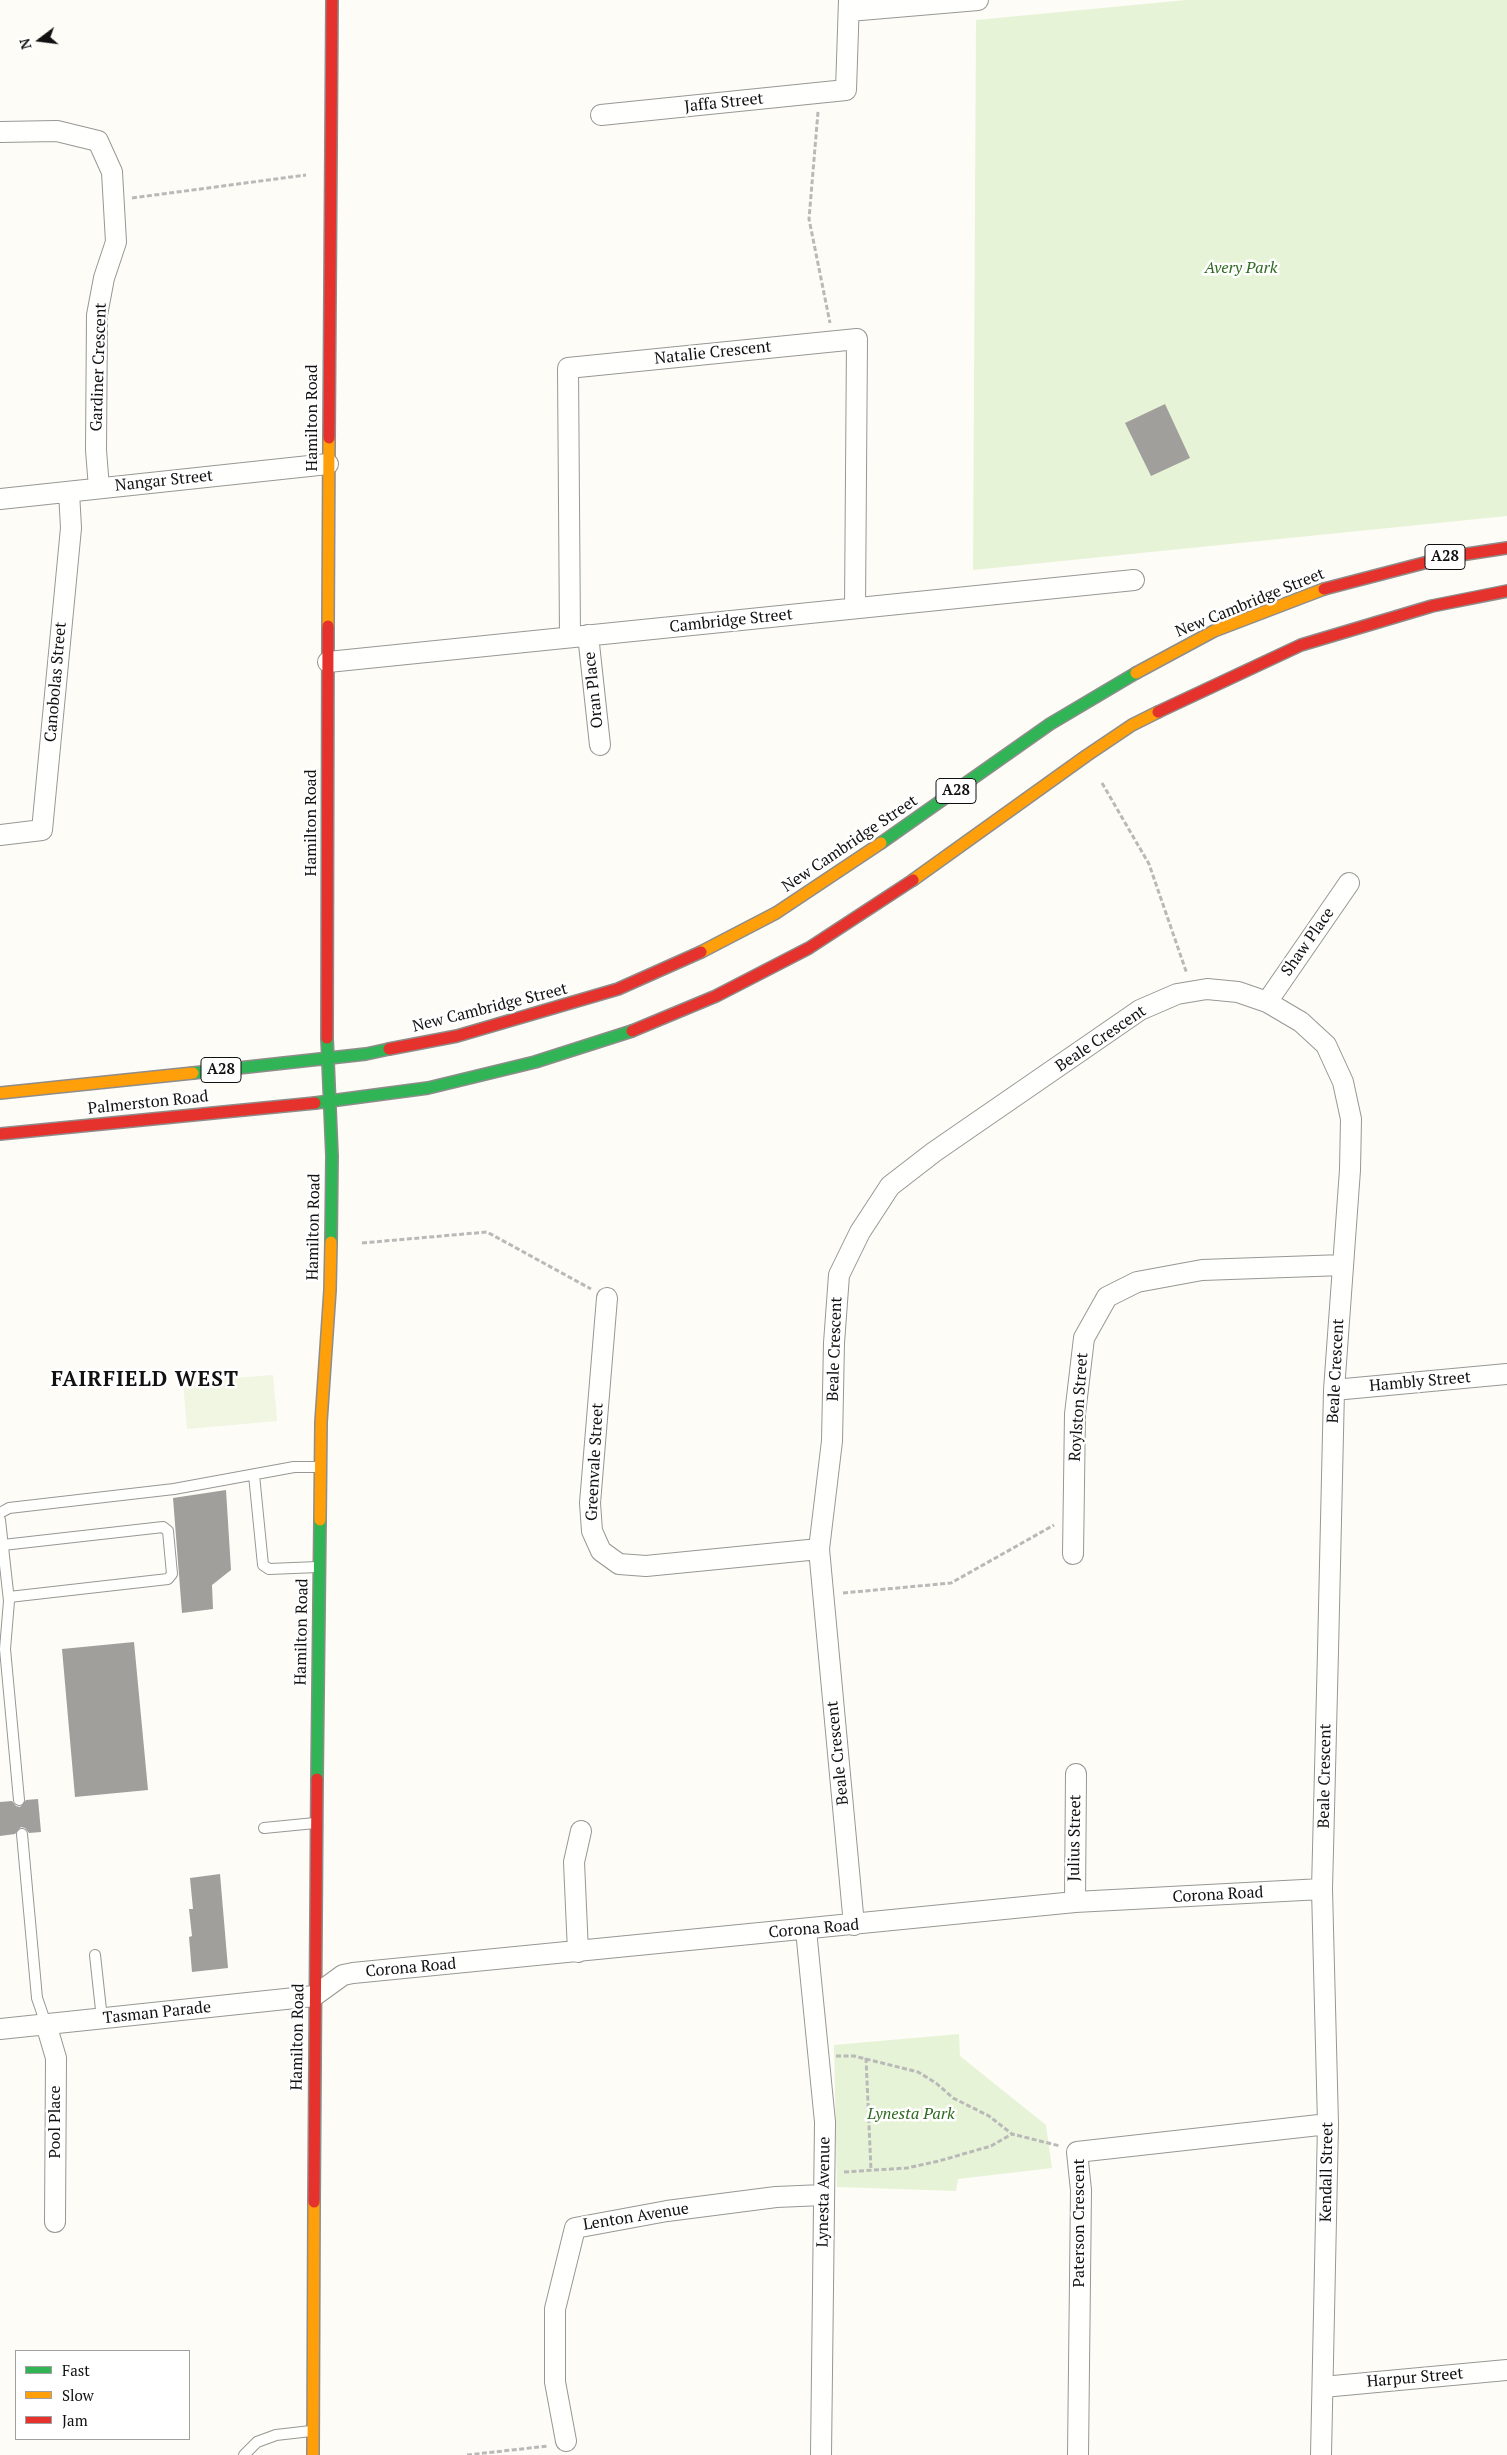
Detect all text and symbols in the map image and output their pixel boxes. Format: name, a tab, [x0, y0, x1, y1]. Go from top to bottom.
north arrow	[15, 15, 65, 65]
text: N	[14, 36, 36, 52]
street label: Jaffa Street	[684, 89, 764, 117]
park label: Avery Park	[1205, 258, 1277, 278]
street label: Gardiner Crescent	[87, 302, 111, 432]
street label: Natalie Crescent	[654, 337, 772, 369]
street label: Hamilton Road	[302, 364, 322, 472]
street label: Nangar Street	[114, 466, 214, 496]
road number: A28	[1425, 544, 1465, 570]
street label: New Cambridge Street	[1173, 564, 1327, 642]
street label: Cambridge Street	[668, 605, 794, 637]
street label: Canobolas Street	[41, 621, 71, 743]
street label: Oran Place	[580, 651, 608, 729]
street label: Hamilton Road	[301, 769, 321, 877]
road number: A28	[936, 778, 976, 804]
street label: New Cambridge Street	[779, 792, 921, 896]
street label: Shaw Place	[1277, 904, 1339, 980]
street label: New Cambridge Street	[411, 979, 569, 1037]
street label: Beale Crescent	[1052, 1002, 1150, 1076]
road number: A28	[201, 1058, 241, 1082]
street label: Palmerston Road	[87, 1087, 209, 1119]
street label: Hamilton Road	[303, 1173, 325, 1281]
street label: Beale Crescent	[824, 1296, 846, 1402]
street label: Beale Crescent	[1324, 1318, 1348, 1424]
street label: Roylston Street	[1066, 1352, 1092, 1462]
district label: FAIRFIELD WEST	[49, 1367, 241, 1393]
street label: Hambly Street	[1368, 1368, 1472, 1396]
street label: Greenvale Street	[582, 1402, 608, 1522]
street label: Hamilton Road	[291, 1578, 313, 1686]
street label: Beale Crescent	[823, 1700, 853, 1806]
street label: Beale Crescent	[1314, 1723, 1336, 1829]
street label: Julius Street	[1065, 1794, 1085, 1882]
street label: Corona Road	[1172, 1883, 1264, 1907]
street label: Corona Road	[768, 1915, 860, 1943]
street label: Corona Road	[365, 1954, 457, 1982]
street label: Hamilton Road	[287, 1983, 309, 2091]
street label: Tasman Parade	[102, 1998, 212, 2028]
street label: Pool Place	[45, 2085, 65, 2159]
park label: Lynesta Park	[867, 2104, 955, 2124]
street label: Kendall Street	[1317, 2122, 1337, 2222]
street label: Lynesta Avenue	[813, 2136, 835, 2248]
street label: Paterson Crescent	[1069, 2159, 1089, 2287]
street label: Lenton Avenue	[582, 2199, 690, 2235]
legend	[15, 2350, 190, 2440]
text: Fast	[62, 2360, 90, 2380]
street label: Harpur Street	[1366, 2364, 1464, 2392]
text: Slow	[62, 2385, 94, 2405]
text: Jam	[62, 2410, 88, 2430]

